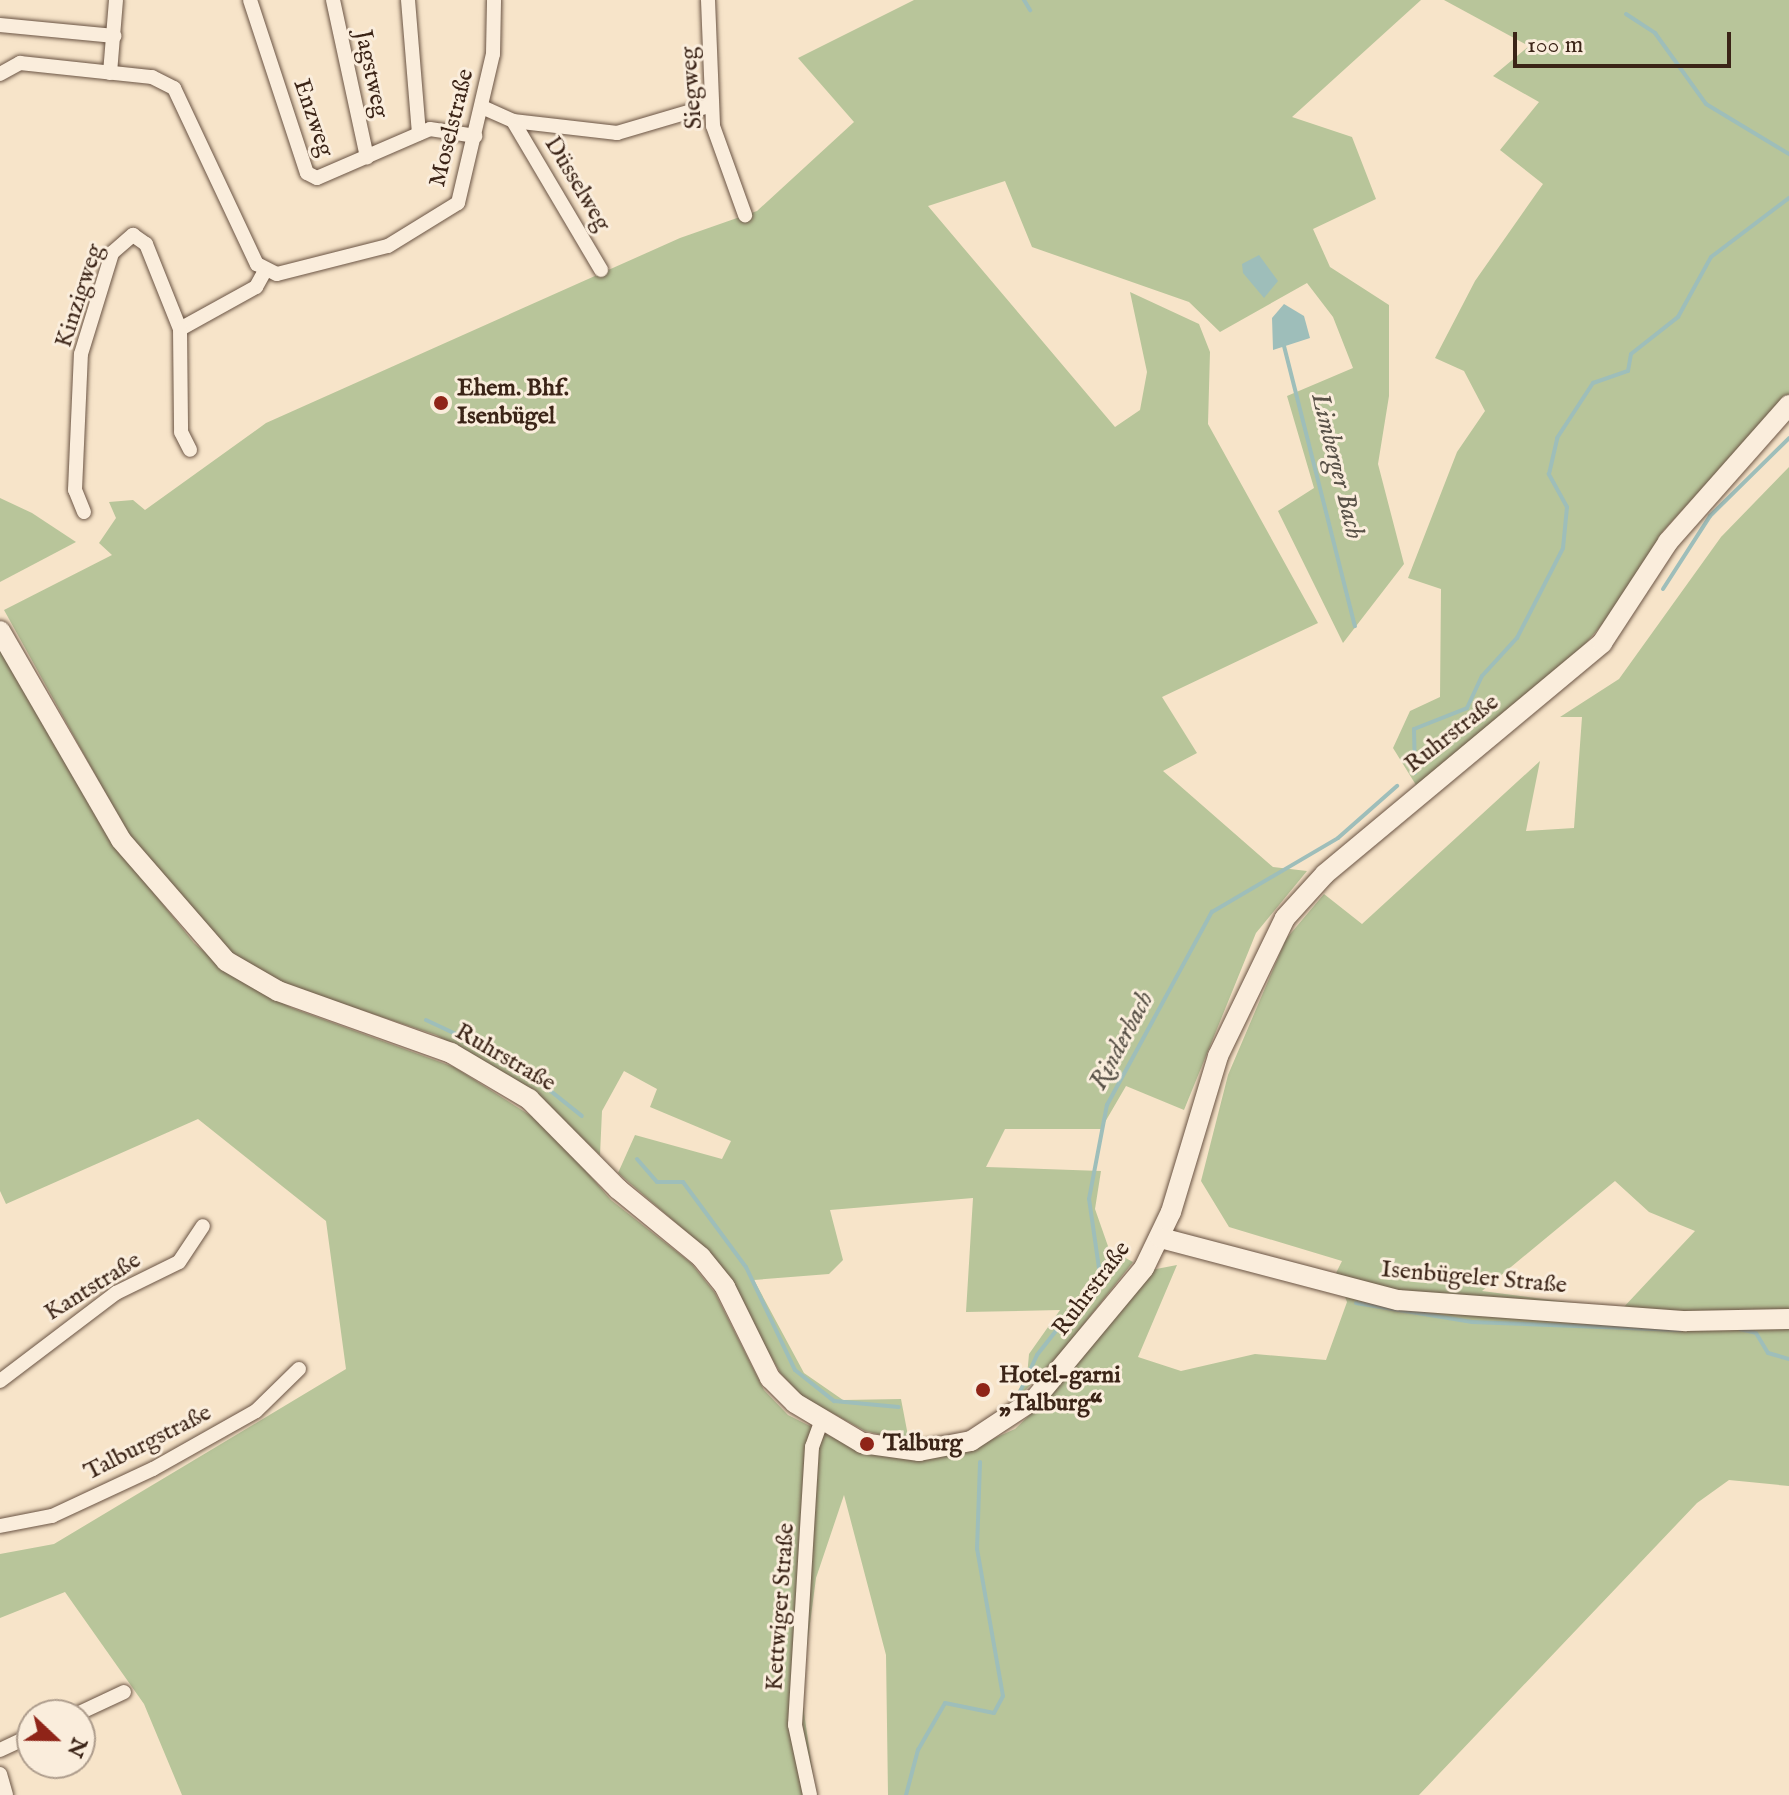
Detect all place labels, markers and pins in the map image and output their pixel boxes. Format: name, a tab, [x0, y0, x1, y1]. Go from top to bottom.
place label: Ehem. Bhf. Isenbügel	[457, 375, 569, 431]
marker: Ehem. Bhf. Isenbügel	[432, 394, 450, 412]
place label: Hotel-garni „Talburg“	[999, 1362, 1121, 1418]
marker: Hotel-garni „Talburg“	[974, 1381, 992, 1399]
place label: Talburg	[883, 1430, 963, 1458]
marker: Talburg	[858, 1435, 876, 1453]

